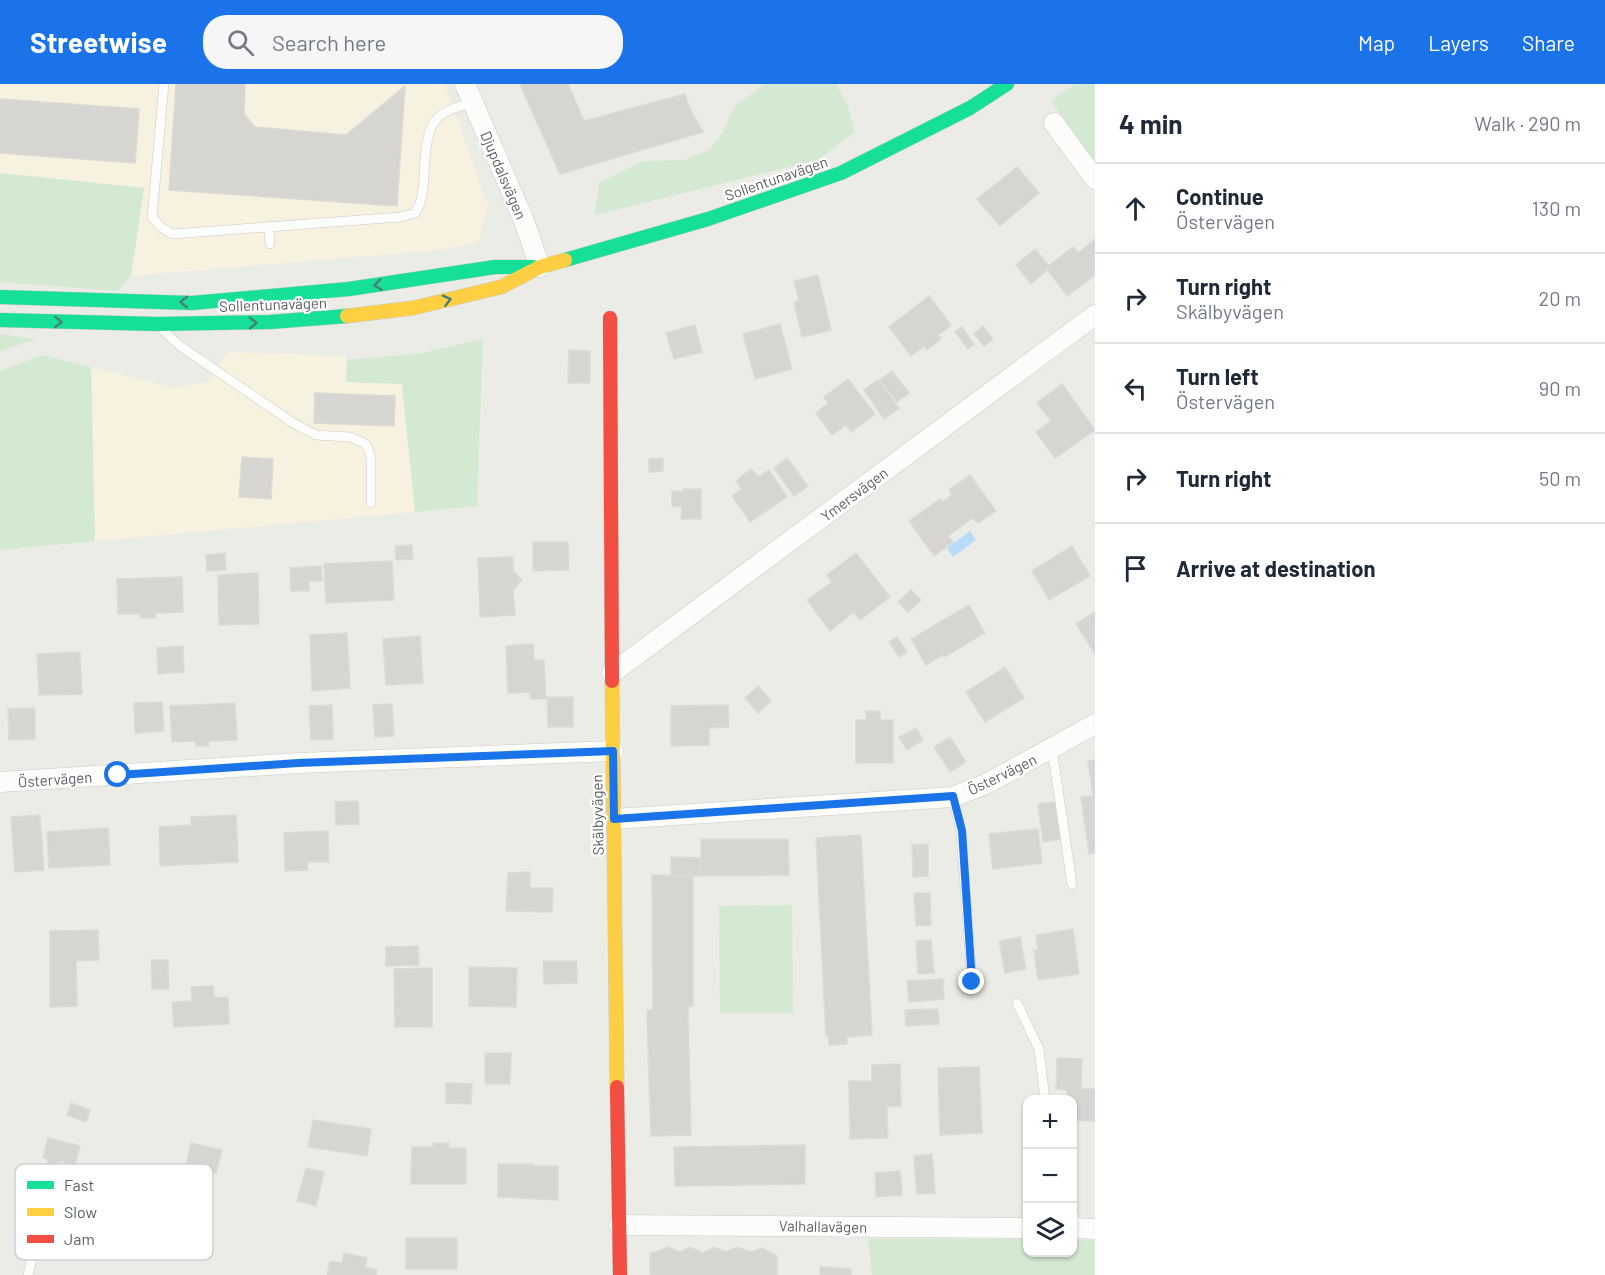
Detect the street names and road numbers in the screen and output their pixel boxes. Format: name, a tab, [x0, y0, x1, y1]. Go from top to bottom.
street label: Djupdalsvägen	[477, 128, 531, 222]
street label: Sollentunavägen	[722, 152, 830, 204]
street label: Sollentunavägen	[219, 293, 327, 315]
street label: Ymersvägen	[817, 463, 891, 525]
street label: Östervägen	[965, 750, 1039, 798]
street label: Östervägen	[17, 767, 93, 791]
street label: Skälbyvägen	[587, 774, 607, 856]
street label: Valhallavägen	[779, 1216, 867, 1236]

